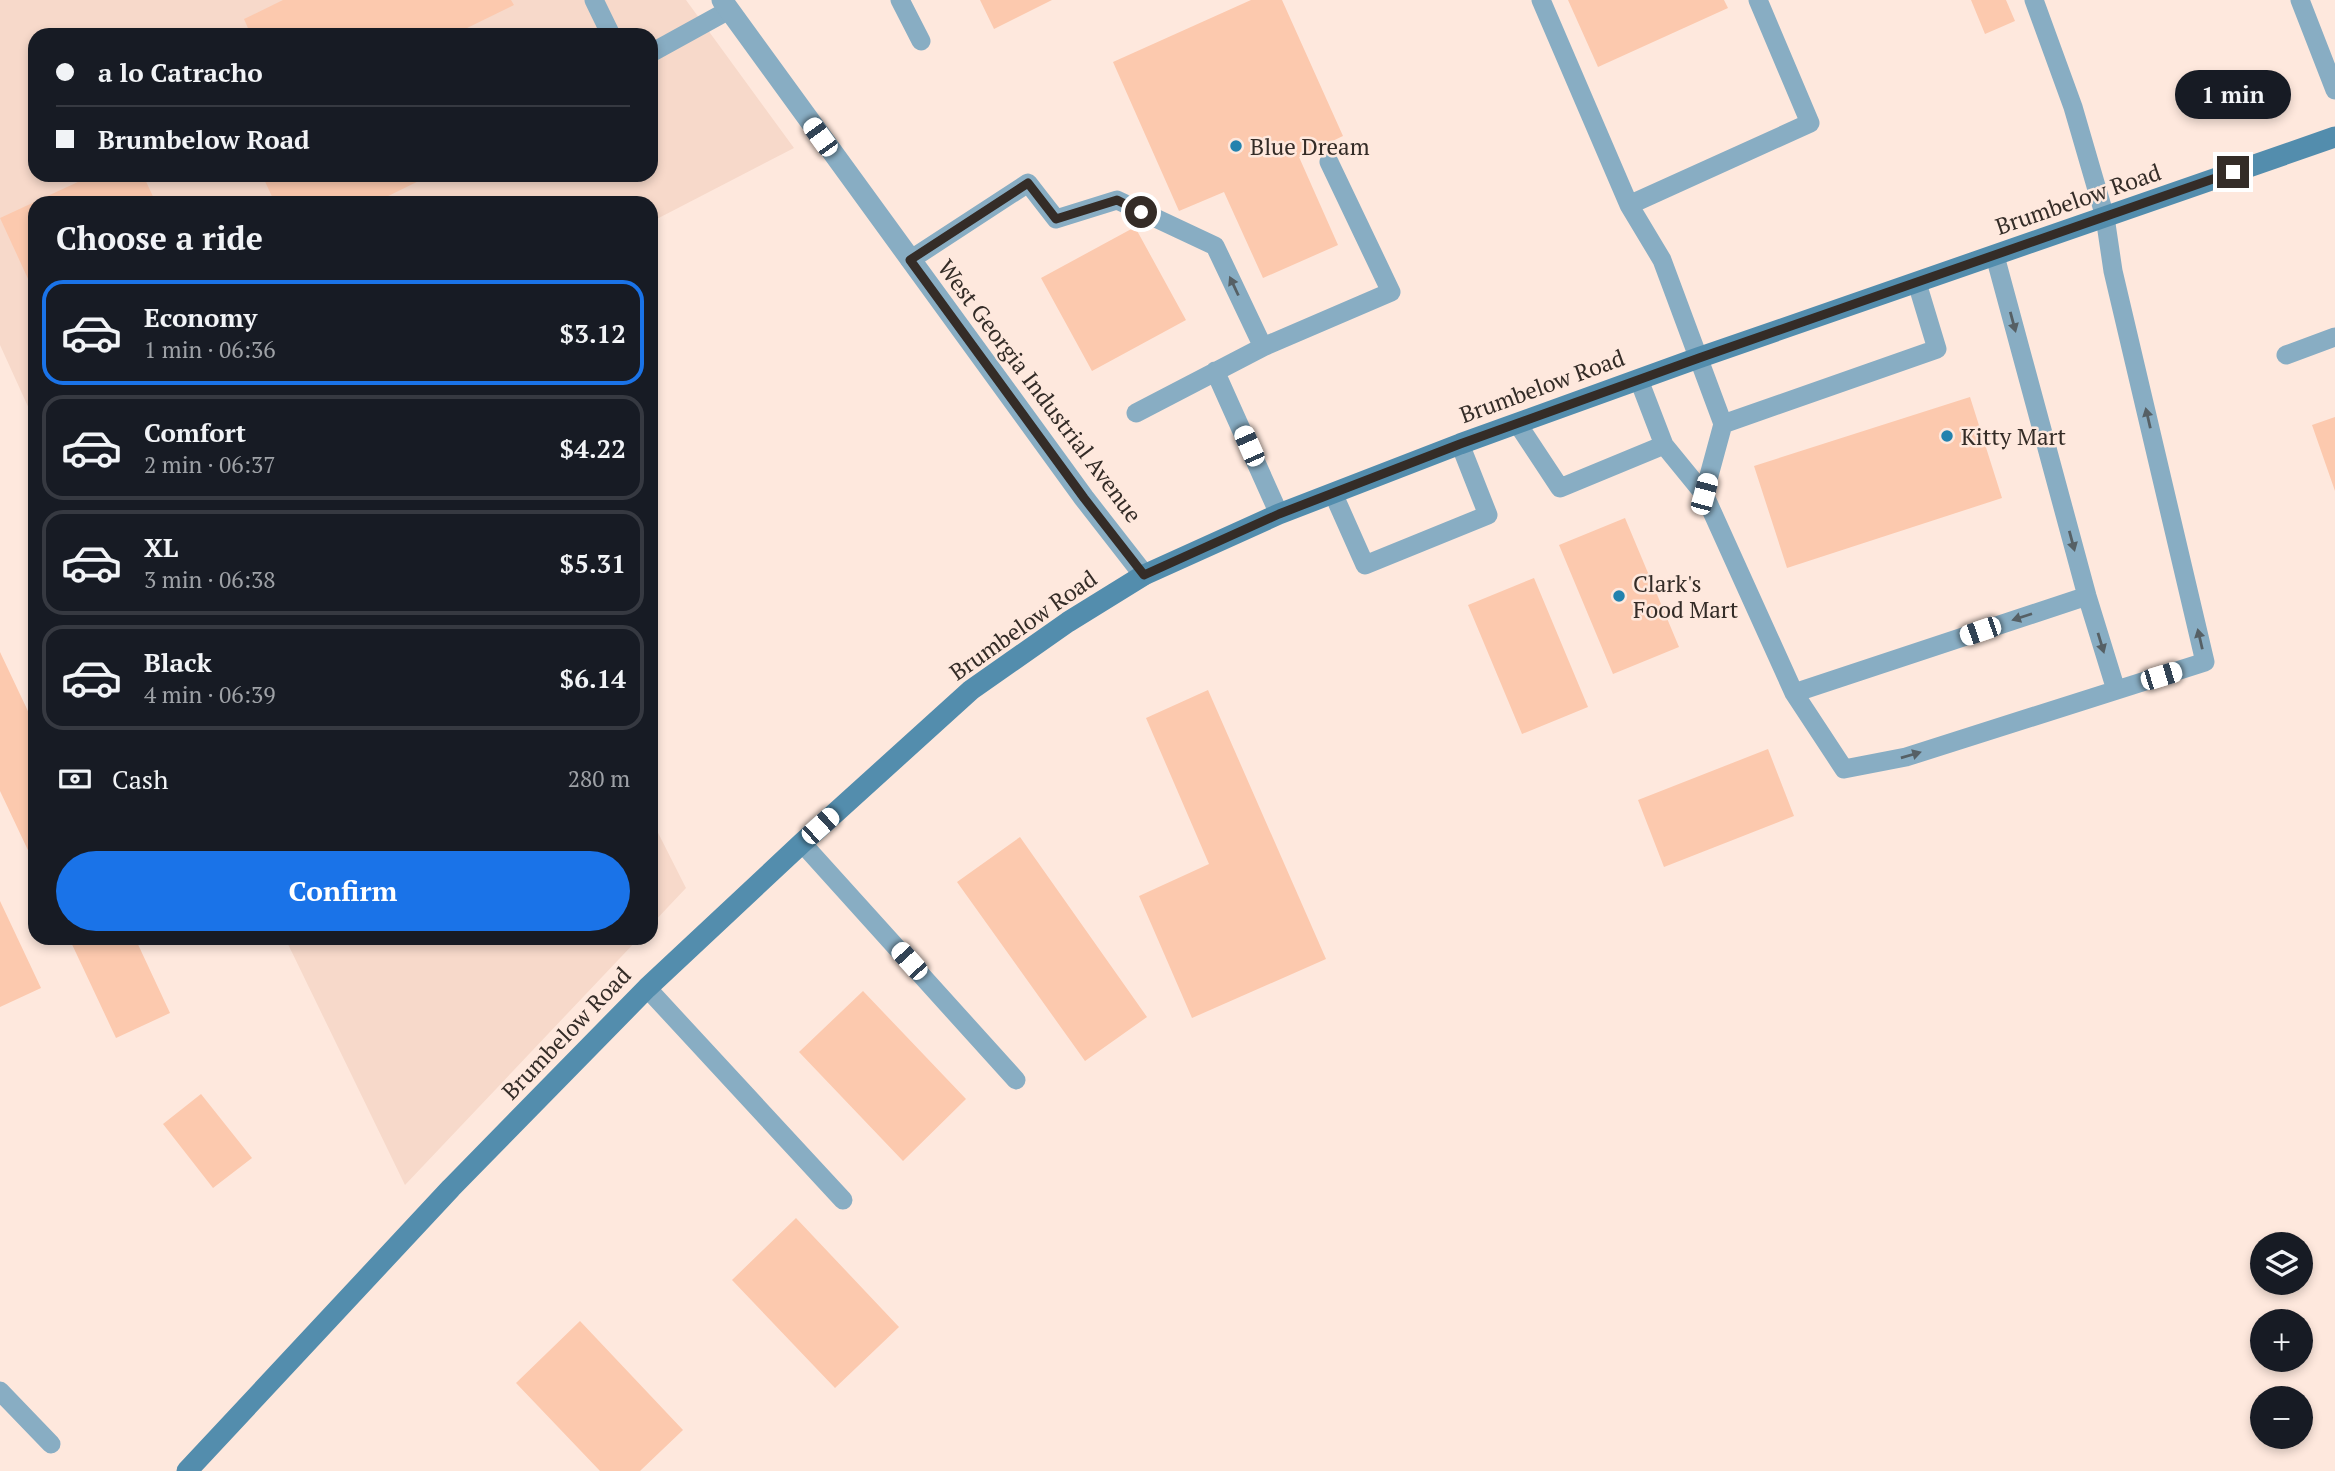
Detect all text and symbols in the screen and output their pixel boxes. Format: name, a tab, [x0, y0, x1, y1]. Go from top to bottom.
text: a lo Catracho	[98, 55, 263, 89]
callout: 1 min	[2175, 71, 2291, 120]
text: 1 min	[2202, 79, 2264, 110]
car	[800, 114, 841, 160]
text: Brumbelow Road	[98, 122, 310, 156]
place label: Blue Dream	[1250, 131, 1370, 162]
marker: Blue Dream	[1228, 138, 1244, 154]
street label: Brumbelow Road	[1991, 156, 2165, 242]
route end	[2217, 156, 2249, 188]
route start	[1125, 196, 1157, 228]
text: Choose a ride	[56, 217, 263, 259]
street label: West Georgia Industrial Avenue	[931, 253, 1149, 529]
one-way arrow	[1228, 275, 1239, 296]
text: Economy	[144, 300, 257, 334]
icon: car	[60, 301, 123, 364]
one-way arrow	[2008, 311, 2019, 333]
text: $3.12	[560, 316, 626, 350]
text: 1 min · 06:36	[144, 334, 276, 365]
street label: Brumbelow Road	[1455, 342, 1629, 430]
one-way arrow	[2142, 407, 2153, 429]
text: Comfort	[144, 415, 246, 449]
icon: car	[60, 416, 123, 479]
place label: Kitty Mart	[1961, 421, 2066, 452]
car	[1231, 423, 1268, 469]
marker: Kitty Mart	[1939, 428, 1955, 444]
text: $4.22	[560, 431, 626, 465]
text: 2 min · 06:37	[144, 449, 276, 480]
car	[1689, 471, 1720, 517]
text: XL	[144, 530, 178, 564]
icon: car	[60, 531, 123, 594]
one-way arrow	[2067, 531, 2078, 553]
text: $5.31	[560, 546, 626, 580]
street label: Brumbelow Road	[943, 563, 1103, 687]
text: 3 min · 06:38	[144, 564, 276, 595]
place label: Clark's Food Mart	[1633, 568, 1739, 625]
marker: Clark's Food Mart	[1611, 588, 1627, 604]
one-way arrow	[2011, 613, 2032, 623]
car	[1957, 614, 2004, 648]
one-way arrow	[2194, 628, 2205, 650]
one-way arrow	[2097, 633, 2107, 654]
text: Black	[144, 645, 212, 679]
icon: car	[60, 646, 123, 709]
car	[2138, 660, 2185, 692]
text: $6.14	[560, 661, 626, 695]
text: 4 min · 06:39	[144, 679, 276, 710]
one-way arrow	[1900, 749, 1922, 760]
icon: cash	[56, 760, 94, 798]
text: Cash	[112, 762, 168, 796]
text: 280 m	[568, 763, 630, 794]
car	[798, 804, 843, 848]
button: Confirm	[56, 851, 630, 931]
car	[888, 938, 931, 984]
street label: Brumbelow Road	[495, 960, 637, 1106]
map controls	[2250, 1232, 2313, 1449]
button: layers	[2250, 1232, 2313, 1295]
button: +	[2250, 1309, 2313, 1372]
button: −	[2250, 1386, 2313, 1449]

